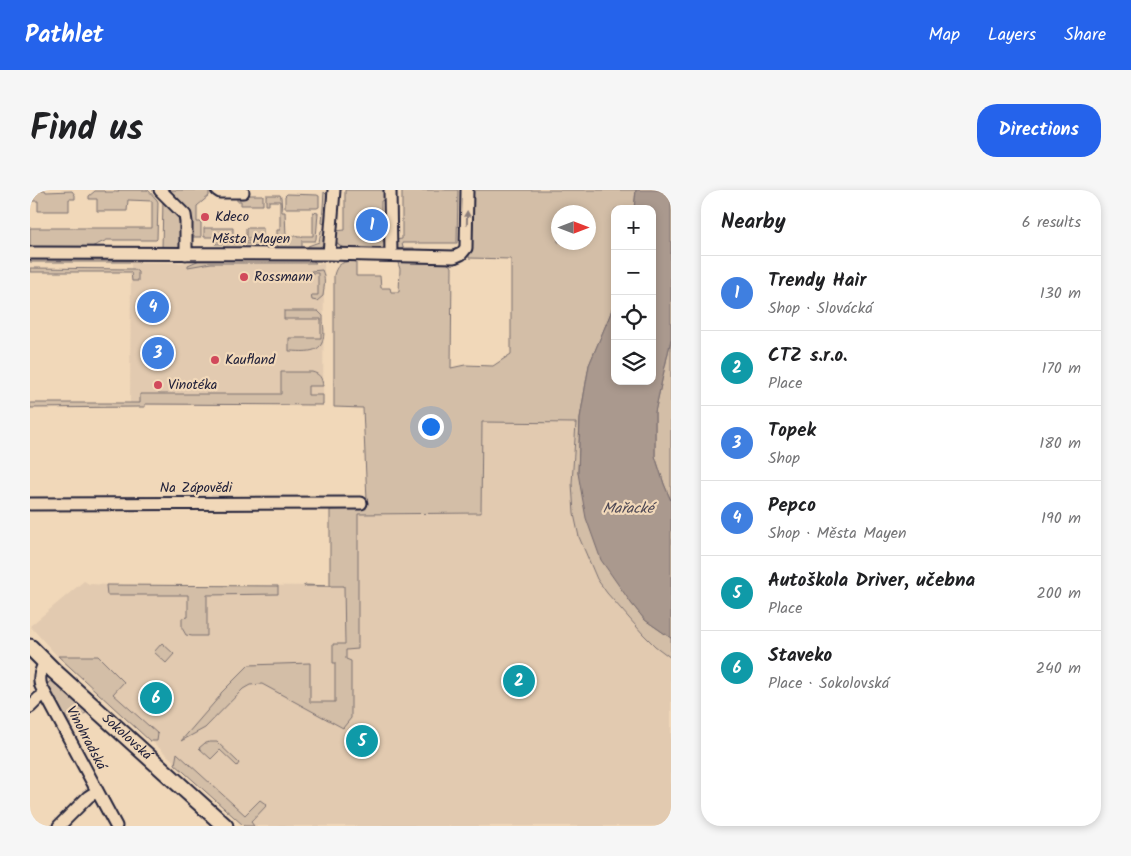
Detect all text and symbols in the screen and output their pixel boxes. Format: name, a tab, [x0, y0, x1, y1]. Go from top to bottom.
text: Pathlet	[25, 16, 104, 55]
text: Map	[929, 21, 960, 50]
text: Layers	[988, 21, 1036, 50]
text: Share	[1064, 21, 1106, 50]
text: Find us	[30, 102, 143, 158]
button: Directions	[977, 104, 1101, 157]
north arrow	[551, 205, 596, 250]
map controls	[611, 205, 656, 385]
button: +	[611, 205, 656, 250]
place label: Kdeco	[215, 206, 249, 228]
pin: 1	[356, 206, 388, 244]
text: Nearby	[721, 206, 786, 239]
one-way arrow	[463, 210, 471, 226]
text: 6 results	[1022, 210, 1081, 235]
marker: Kdeco	[199, 211, 211, 223]
street label: Města Mayen	[212, 228, 290, 250]
button: −	[611, 250, 656, 295]
place label: Rossmann	[254, 266, 313, 288]
text: Trendy Hair	[768, 266, 866, 296]
marker: Rossmann	[238, 271, 250, 283]
text: 1	[735, 281, 739, 306]
text: 130 m	[1040, 281, 1081, 306]
pin: 4	[137, 288, 169, 326]
button: locate	[611, 295, 656, 340]
text: Shop · Slovácká	[768, 296, 873, 321]
pin: 3	[142, 334, 174, 372]
button: layers	[611, 340, 656, 385]
text: CTZ s.r.o.	[768, 341, 848, 371]
place label: Kaufland	[225, 349, 276, 371]
marker: Kaufland	[209, 354, 221, 366]
text: 2	[732, 356, 742, 381]
text: 170 m	[1041, 356, 1081, 381]
text: Place	[768, 371, 802, 396]
place label: Vinotéka	[168, 374, 217, 396]
marker: Vinotéka	[152, 379, 164, 391]
your location	[418, 414, 444, 440]
text: Topek	[768, 416, 816, 446]
text: 3	[733, 431, 741, 456]
text: 180 m	[1039, 431, 1081, 456]
text: Shop	[768, 446, 800, 471]
street label: Na Zápovědi	[160, 477, 233, 499]
text: Pepco	[768, 491, 816, 521]
water label: Mařacké	[603, 497, 657, 521]
text: 4	[733, 506, 741, 531]
text: 190 m	[1041, 506, 1081, 531]
text: Shop · Města Mayen	[768, 521, 907, 546]
text: Autoškola Driver, učebna	[768, 566, 975, 596]
text: 5	[733, 581, 741, 606]
text: 200 m	[1037, 581, 1081, 606]
text: Place	[768, 596, 802, 621]
text: Staveko	[768, 641, 832, 671]
text: 6	[733, 656, 741, 681]
text: 240 m	[1036, 656, 1081, 681]
pin: 2	[503, 662, 535, 700]
text: Place · Sokolovská	[768, 671, 889, 696]
pin: 6	[140, 679, 172, 717]
street label: Vinohradská	[60, 702, 113, 775]
street label: Sokolovská	[96, 708, 158, 767]
pin: 5	[346, 722, 378, 760]

